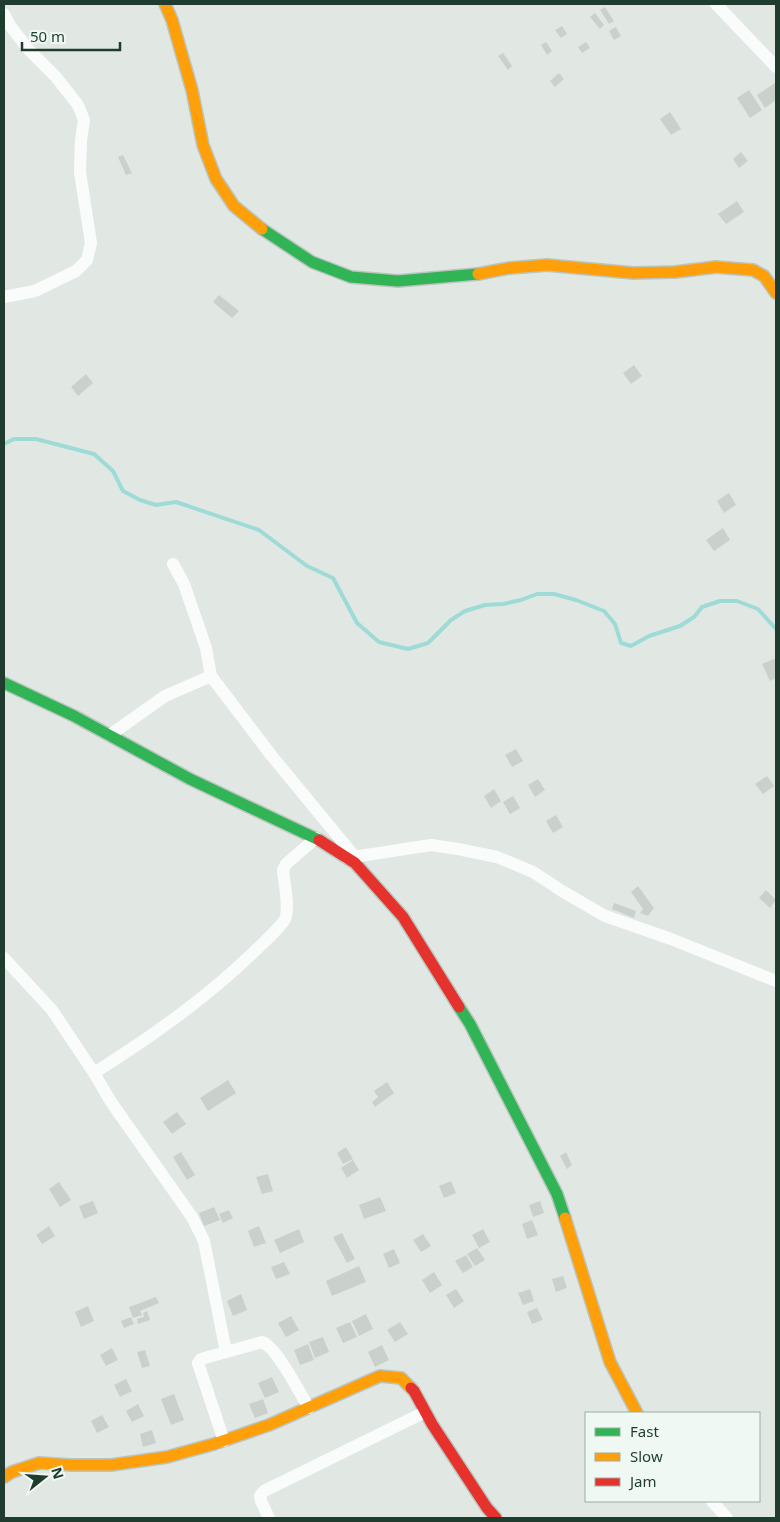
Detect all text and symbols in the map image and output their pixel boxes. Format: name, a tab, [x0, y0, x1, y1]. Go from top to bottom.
scale bar	[22, 20, 120, 52]
text: 50 m	[30, 26, 65, 46]
legend	[585, 1412, 760, 1502]
text: Fast	[630, 1421, 659, 1441]
text: Slow	[630, 1446, 663, 1466]
north arrow	[20, 1452, 70, 1502]
text: N	[47, 1465, 69, 1481]
text: Jam	[628, 1471, 657, 1491]

